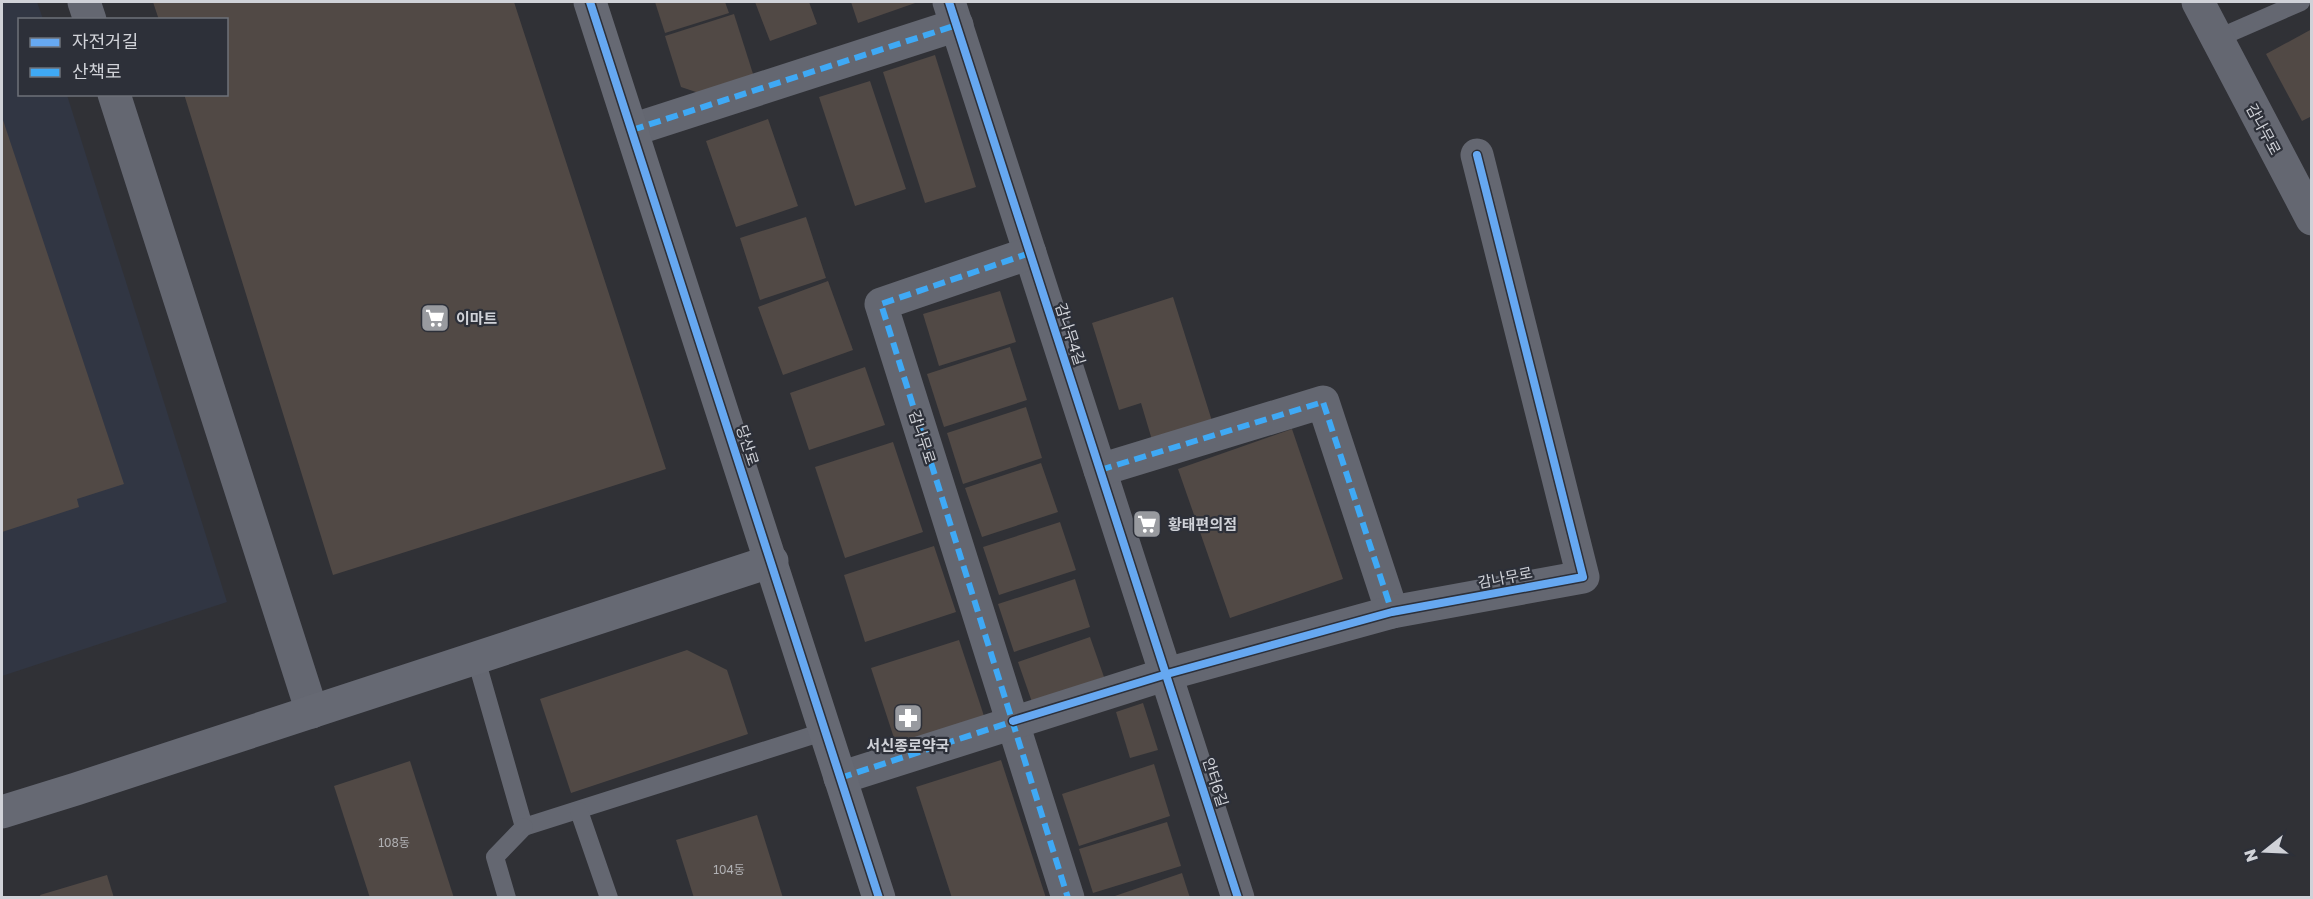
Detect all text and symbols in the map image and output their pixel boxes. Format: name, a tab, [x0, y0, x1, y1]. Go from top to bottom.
legend	[18, 18, 228, 96]
text: 자전거길	[72, 30, 138, 52]
text: 산책로	[72, 60, 122, 82]
street label: 감나무로	[2243, 100, 2285, 158]
street label: 감나무4길	[1052, 301, 1090, 367]
supermarket icon: 이마트	[419, 302, 451, 334]
place label: 이마트	[456, 309, 498, 327]
street label: 감나무로	[906, 408, 940, 466]
street label: 당산로	[733, 423, 763, 467]
supermarket icon: 황태편의점	[1131, 508, 1163, 540]
place label: 황태편의점	[1168, 515, 1237, 533]
street label: 감나무로	[1476, 563, 1534, 591]
pharmacy icon: 서신종로약국	[892, 702, 924, 734]
place label: 서신종로약국	[867, 736, 950, 754]
street label: 안터6길	[1200, 755, 1232, 809]
north arrow	[2235, 821, 2295, 881]
house number: 108동	[378, 835, 410, 850]
text: N	[2239, 847, 2262, 865]
house number: 104동	[713, 862, 745, 877]

